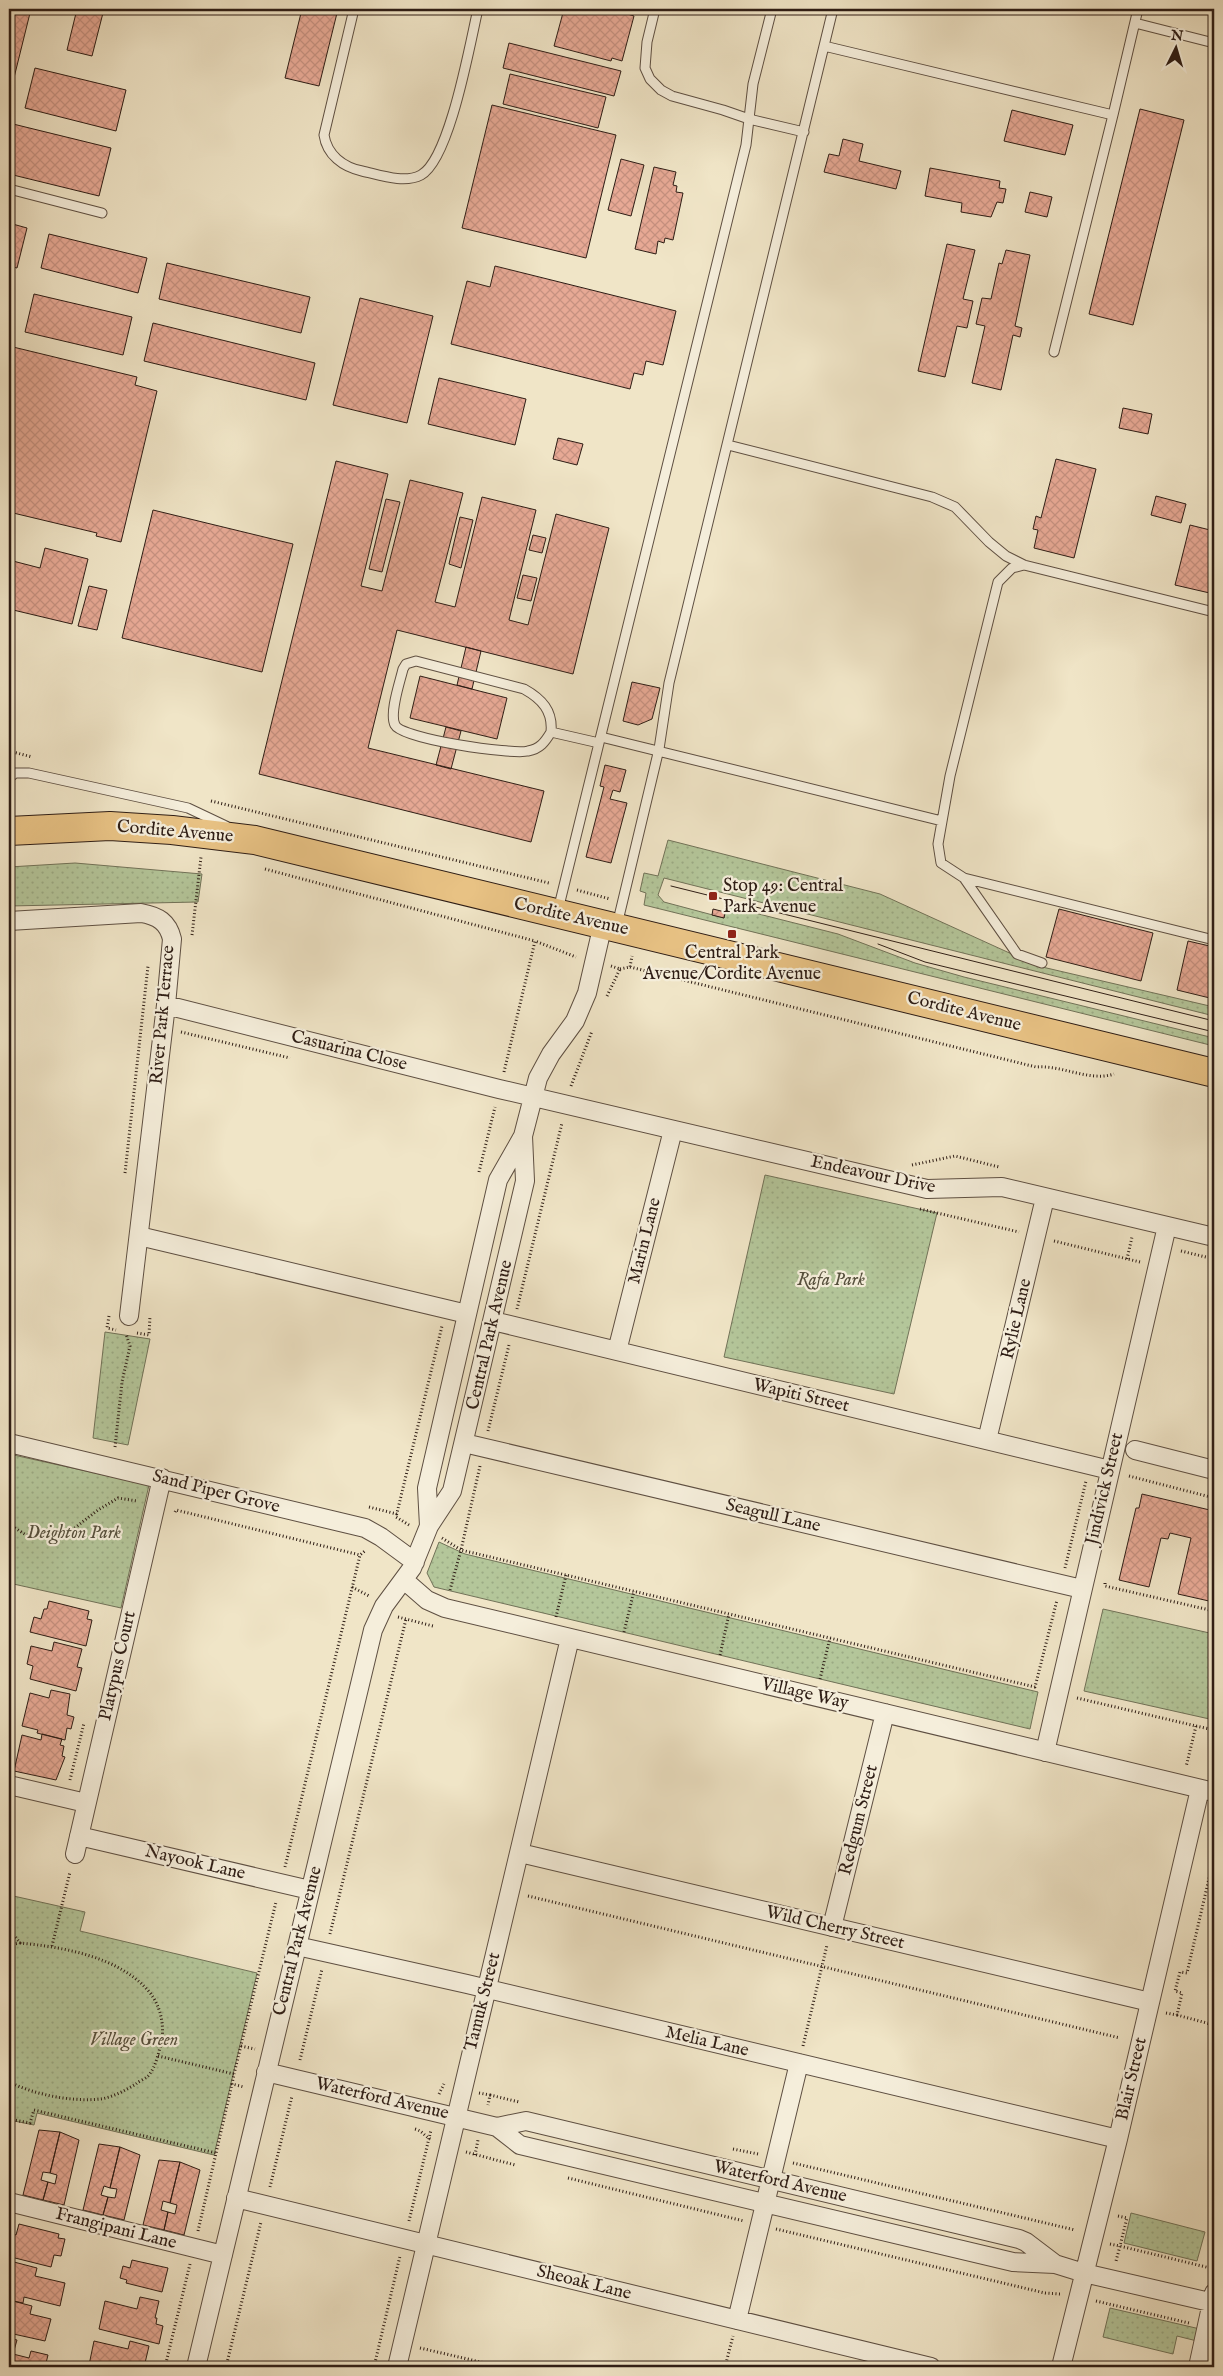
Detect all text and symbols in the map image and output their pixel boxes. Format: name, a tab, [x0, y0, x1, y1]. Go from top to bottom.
north arrow	[1150, 22, 1200, 72]
text: N	[1169, 26, 1184, 46]
street label: Cordite Avenue	[116, 815, 234, 849]
place label: Stop 49: Central Park Avenue	[723, 875, 843, 919]
marker: Stop 49: Central Park Avenue	[707, 890, 719, 902]
street label: Cordite Avenue	[511, 893, 631, 941]
marker: Central Park Avenue/Cordite Avenue	[726, 928, 738, 940]
place label: Central Park Avenue/Cordite Avenue	[642, 942, 821, 986]
street label: River Park Terrace	[145, 944, 181, 1086]
street label: Cordite Avenue	[905, 987, 1023, 1037]
street label: Casuarina Close	[289, 1025, 409, 1077]
street label: Endeavour Drive	[809, 1151, 937, 1199]
street label: Marin Lane	[623, 1195, 667, 1287]
street label: Central Park Avenue	[462, 1258, 518, 1412]
park label: Rafa Park	[797, 1269, 865, 1292]
street label: Rylie Lane	[997, 1276, 1037, 1362]
street label: Wapiti Street	[751, 1374, 851, 1418]
street label: Jindivick Street	[1080, 1431, 1129, 1549]
street label: Sand Piper Grove	[150, 1465, 282, 1519]
street label: Seagull Lane	[723, 1494, 823, 1538]
park label: Deighton Park	[27, 1522, 121, 1545]
street label: Platypus Court	[94, 1609, 142, 1723]
street label: Village Way	[758, 1673, 851, 1715]
street label: Redgum Street	[834, 1762, 884, 1878]
street label: Nayook Lane	[142, 1840, 248, 1886]
street label: Central Park Avenue	[268, 1864, 328, 2018]
street label: Wild Cherry Street	[763, 1901, 907, 1955]
street label: Tamuk Street	[460, 1950, 506, 2054]
street label: Melia Lane	[663, 2021, 751, 2063]
park label: Village Green	[90, 2029, 178, 2052]
street label: Blair Street	[1111, 2035, 1153, 2123]
street label: Waterford Avenue	[313, 2072, 451, 2126]
street label: Waterford Avenue	[711, 2155, 849, 2209]
street label: Frangipani Lane	[53, 2203, 179, 2255]
street label: Sheoak Lane	[534, 2260, 634, 2306]

